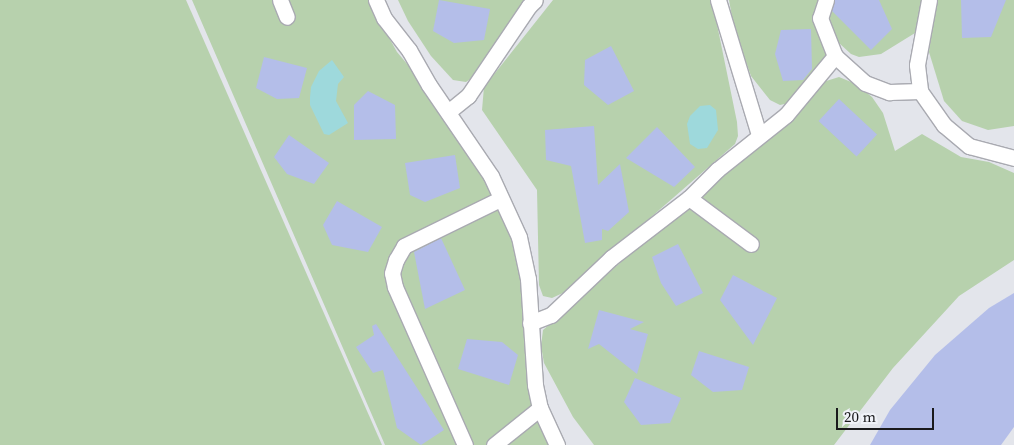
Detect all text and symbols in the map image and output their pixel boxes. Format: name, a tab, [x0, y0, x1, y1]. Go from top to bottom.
scale bar	[839, 398, 936, 430]
text: 20 m	[844, 406, 876, 427]

